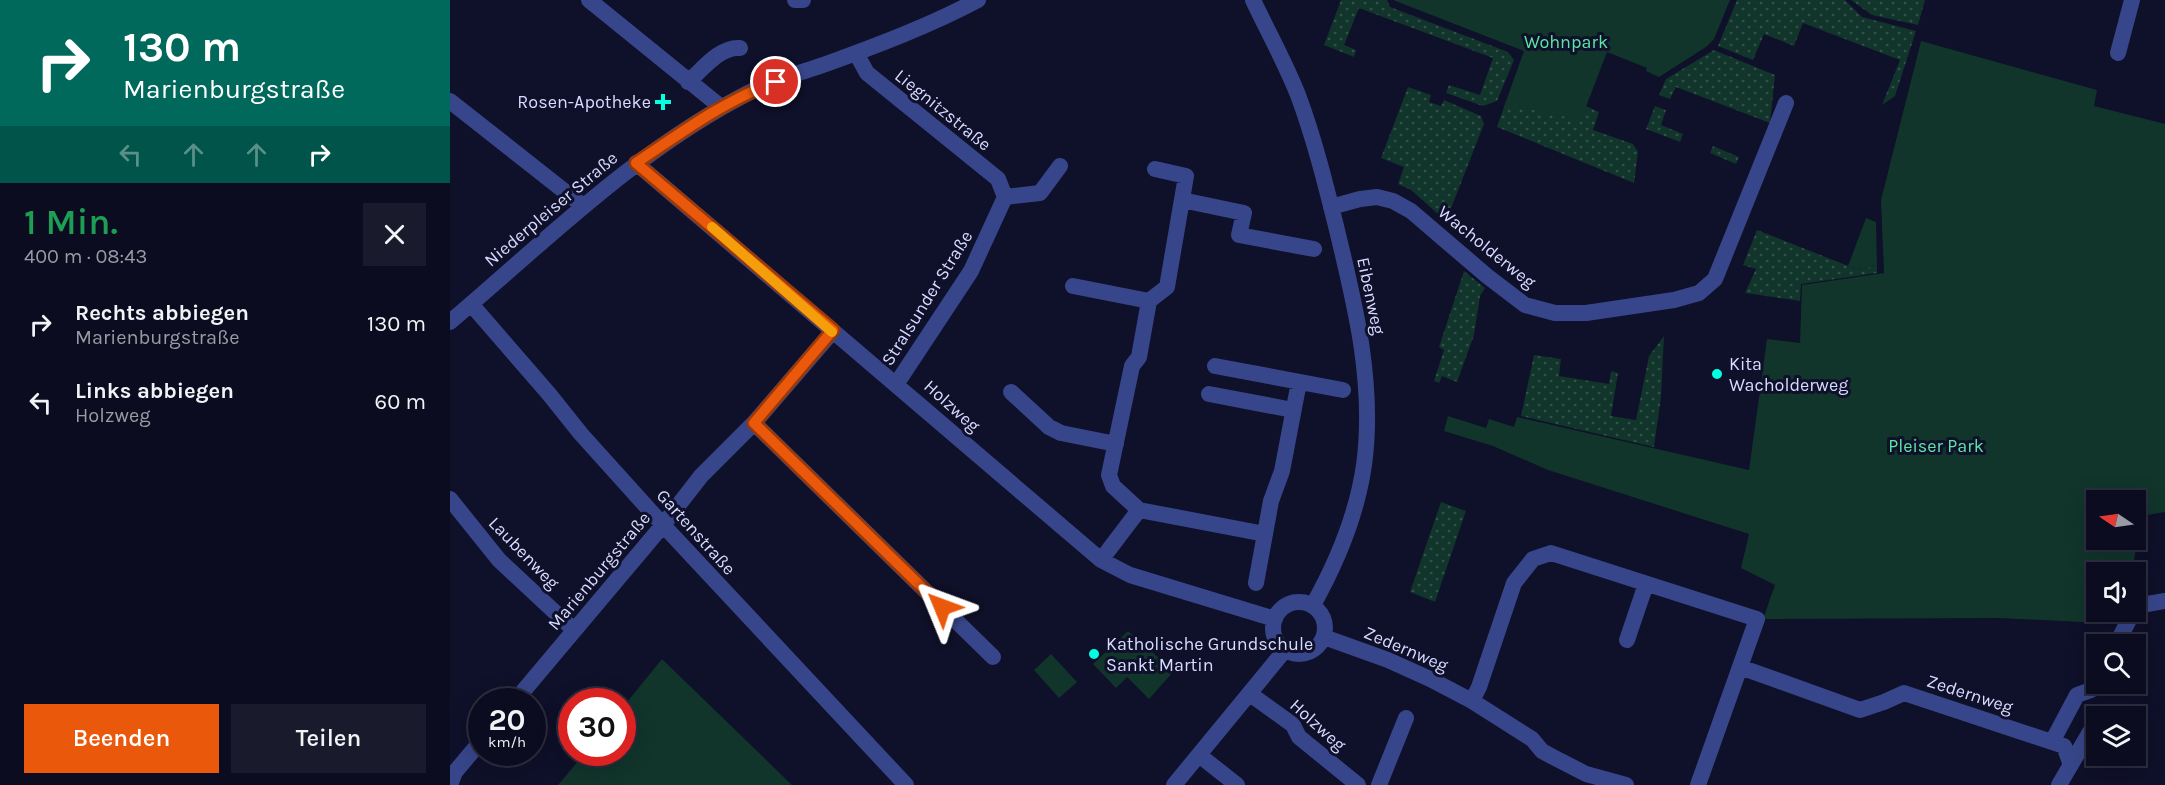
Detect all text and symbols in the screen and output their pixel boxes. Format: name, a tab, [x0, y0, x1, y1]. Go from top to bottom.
text: 130 m	[123, 22, 241, 72]
icon: right	[24, 24, 102, 102]
park label: Wohnpark	[1524, 31, 1608, 53]
pin	[750, 56, 801, 107]
street label: Liegnitzstraße	[890, 64, 996, 156]
icon: arrive	[759, 65, 792, 98]
text: Marienburgstraße	[123, 73, 345, 105]
place label: Rosen-Apotheke	[517, 91, 651, 113]
marker: Rosen-Apotheke	[656, 95, 670, 109]
icon: left	[114, 138, 147, 171]
icon: ahead	[177, 138, 210, 171]
icon: ahead	[240, 138, 273, 171]
icon: right	[303, 138, 336, 171]
street label: Niederpleiser Straße	[480, 147, 622, 271]
text: 1 Min.	[24, 201, 118, 243]
street label: Wacholderweg	[1434, 201, 1540, 293]
button: close	[363, 203, 426, 266]
street label: Stralsunder Straße	[877, 226, 977, 370]
text: 400 m · 08:43	[24, 245, 147, 268]
street label: Eibenweg	[1352, 255, 1390, 337]
text: Rechts abbiegen	[75, 300, 249, 326]
icon: right	[24, 308, 57, 341]
text: 130 m	[367, 311, 426, 337]
text: Marienburgstraße	[75, 326, 239, 349]
place label: Kita Wacholderweg	[1729, 353, 1848, 396]
marker: Kita Wacholderweg	[1710, 367, 1724, 381]
street label: Holzweg	[919, 375, 985, 437]
text: Links abbiegen	[75, 378, 234, 404]
icon: left	[24, 386, 57, 419]
text: 60 m	[375, 389, 426, 415]
text: Holzweg	[75, 404, 150, 427]
park label: Pleiser Park	[1888, 435, 1984, 457]
street label: Gartenstraße	[652, 485, 740, 579]
north arrow	[2086, 490, 2146, 550]
map controls	[2086, 490, 2146, 766]
street label: Marienburgstraße	[543, 507, 655, 635]
street label: Laubenweg	[484, 512, 564, 594]
button: sound	[2086, 562, 2146, 622]
position arrow	[910, 575, 974, 639]
street label: Zedernweg	[1360, 621, 1452, 677]
place label: Katholische Grundschule Sankt Martin	[1106, 633, 1313, 676]
button: search	[2086, 634, 2146, 694]
marker: Katholische Grundschule Sankt Martin	[1087, 647, 1101, 661]
street label: Zedernweg	[1924, 670, 2016, 718]
speed limit sign: 30	[558, 688, 636, 766]
street label: Holzweg	[1285, 694, 1351, 756]
text: 20	[488, 702, 526, 738]
button: Beenden	[24, 704, 219, 773]
button: Teilen	[231, 704, 426, 773]
button: layers	[2086, 706, 2146, 766]
text: km/h	[488, 733, 526, 751]

